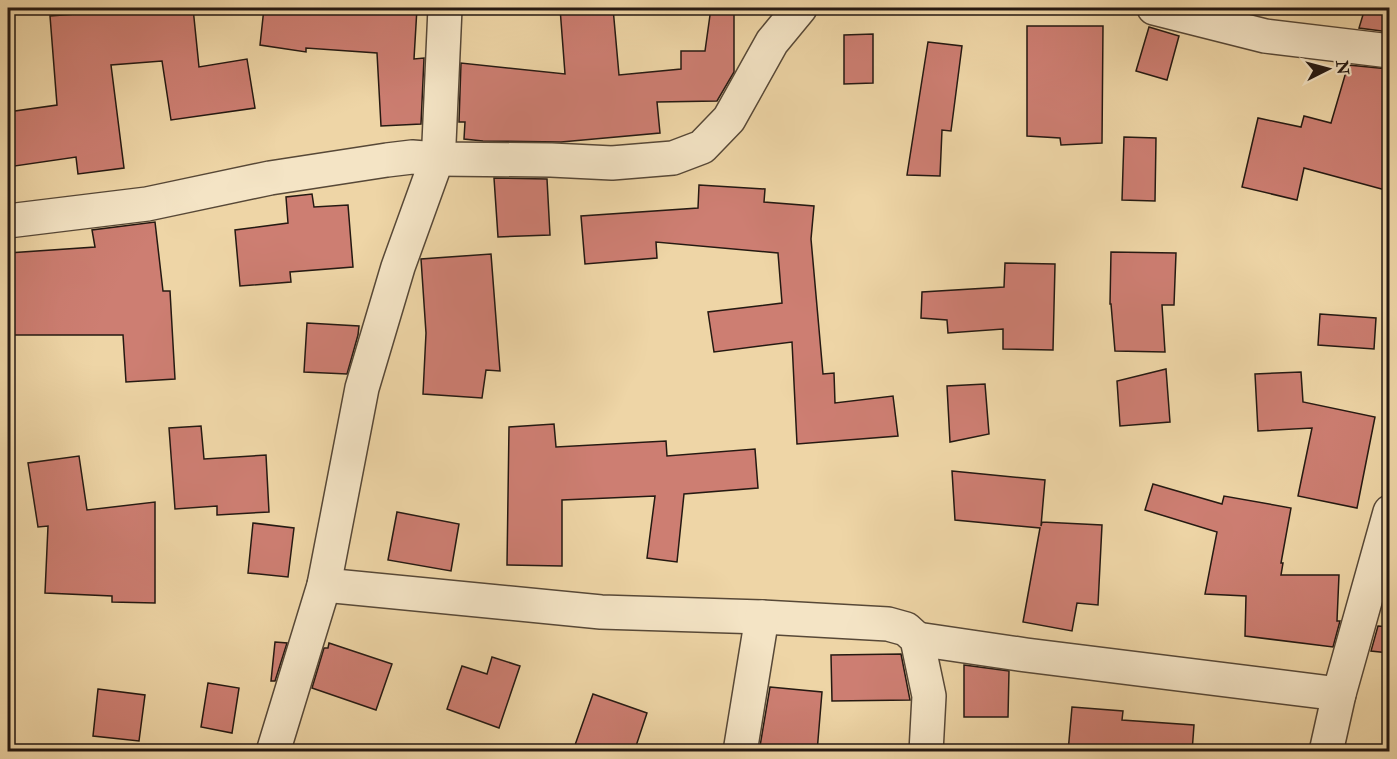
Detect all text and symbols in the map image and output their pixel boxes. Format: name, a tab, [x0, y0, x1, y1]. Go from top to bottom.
north arrow	[1298, 39, 1358, 99]
text: N	[1331, 58, 1353, 76]

